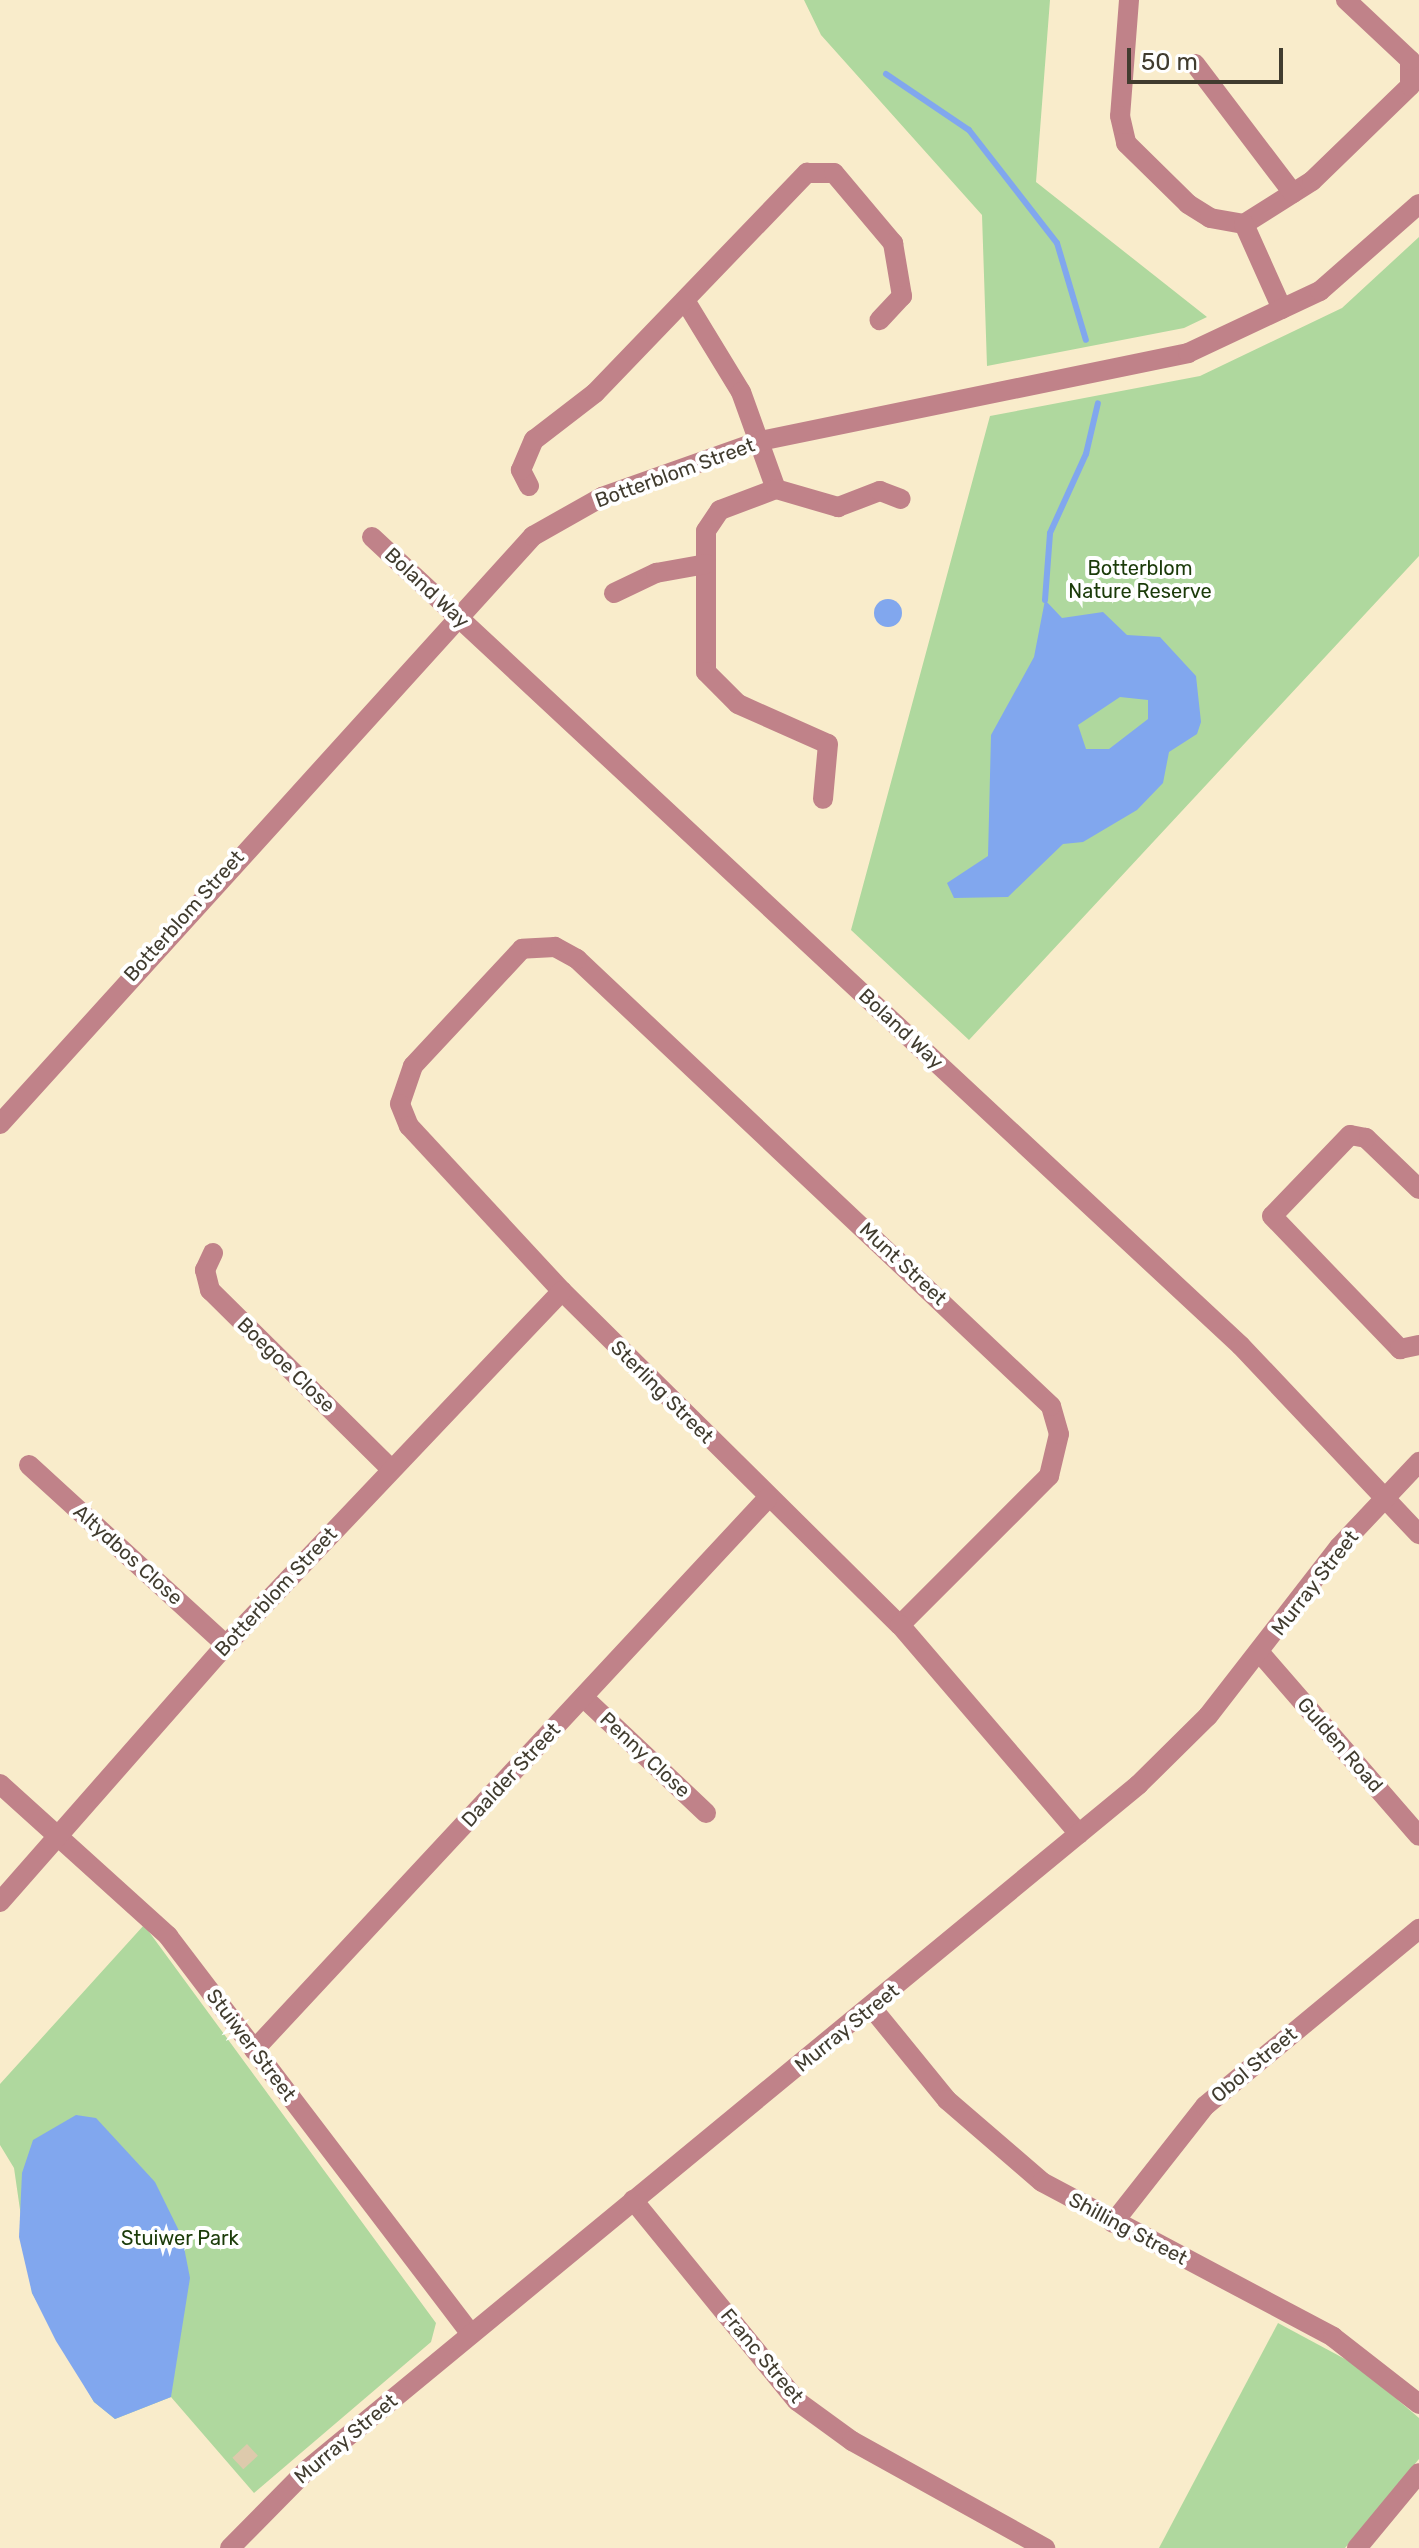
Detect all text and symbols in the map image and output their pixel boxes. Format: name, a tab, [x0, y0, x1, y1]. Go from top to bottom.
scale bar	[1131, 32, 1287, 82]
text: 50 m	[1141, 48, 1198, 76]
street label: Botterblom Street	[592, 433, 758, 513]
street label: Boland Way	[380, 543, 474, 633]
park label: Botterblom Nature Reserve	[1068, 556, 1212, 603]
street label: Botterblom Street	[119, 846, 249, 986]
street label: Boland Way	[854, 984, 948, 1074]
street label: Munt Street	[854, 1218, 952, 1310]
street label: Boegoe Close	[232, 1312, 340, 1418]
street label: Sterling Street	[606, 1336, 718, 1448]
street label: Altydbos Close	[69, 1500, 187, 1610]
street label: Botterblom Street	[210, 1522, 342, 1662]
street label: Murray Street	[1266, 1525, 1364, 1641]
street label: Gulden Road	[1292, 1693, 1388, 1797]
street label: Penny Close	[595, 1707, 695, 1803]
street label: Daalder Street	[456, 1718, 566, 1832]
street label: Murray Street	[790, 1979, 904, 2077]
street label: Stuiwer Street	[201, 1984, 301, 2106]
street label: Obol Street	[1206, 2022, 1302, 2108]
street label: Shilling Street	[1065, 2188, 1191, 2270]
park label: Stuiwer Park	[121, 2226, 239, 2250]
street label: Franc Street	[716, 2304, 808, 2408]
street label: Murray Street	[289, 2389, 403, 2489]

